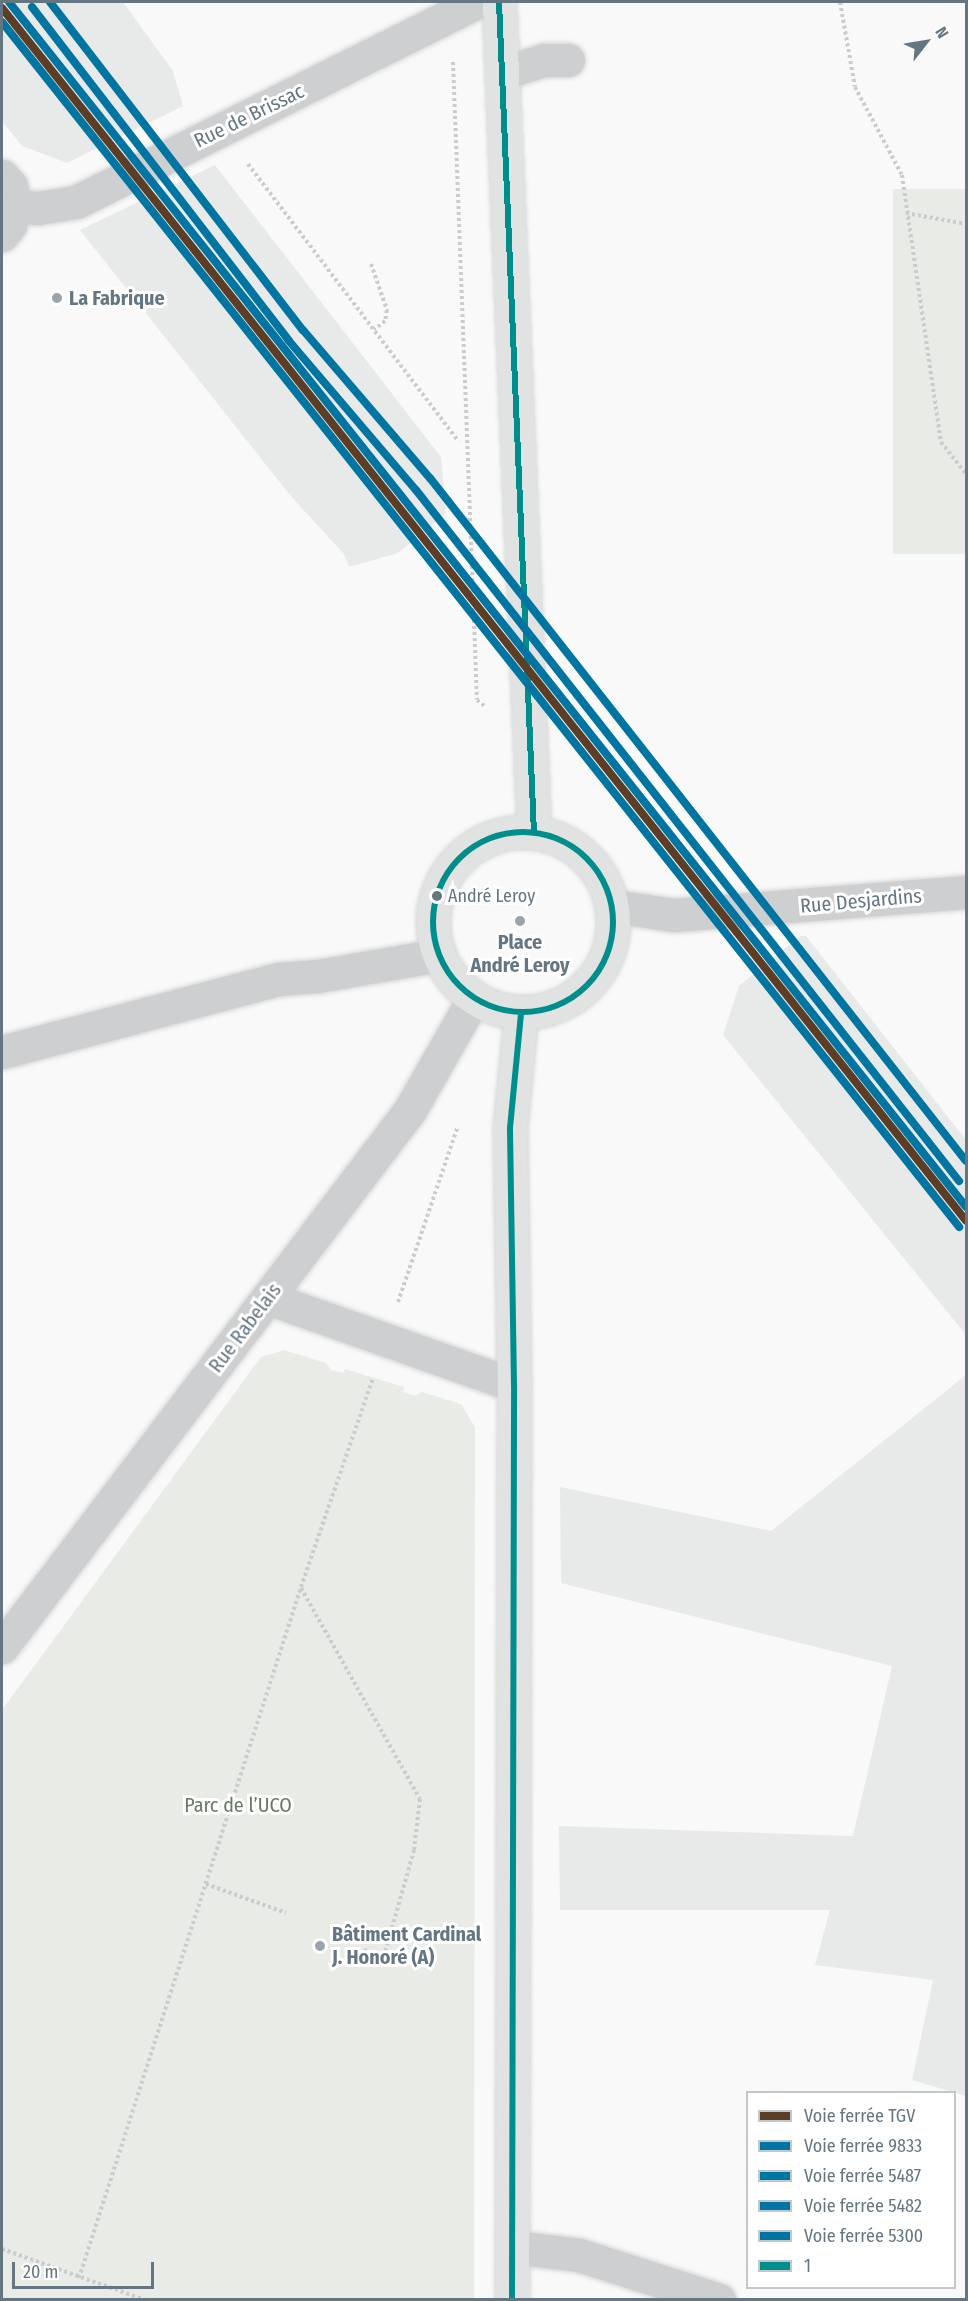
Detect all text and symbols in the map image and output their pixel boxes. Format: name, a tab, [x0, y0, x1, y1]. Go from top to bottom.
north arrow	[896, 12, 956, 72]
text: N	[931, 23, 952, 41]
street label: Rue de Brissac	[190, 79, 308, 153]
place label: La Fabrique	[69, 286, 165, 310]
marker: La Fabrique	[50, 291, 64, 305]
street label: Rue Desjardins	[799, 884, 923, 918]
place label: André Leroy	[448, 885, 535, 907]
marker: André Leroy	[431, 890, 443, 902]
marker: Place André Leroy	[513, 914, 527, 928]
place label: Place André Leroy	[470, 930, 570, 977]
street label: Rue Rabelais	[204, 1279, 286, 1377]
park label: Parc de l’UCO	[184, 1793, 292, 1817]
place label: Bâtiment Cardinal J. Honoré (A)	[332, 1922, 481, 1969]
marker: Bâtiment Cardinal J. Honoré (A)	[313, 1939, 327, 1953]
legend	[746, 2091, 956, 2289]
text: Voie ferrée TGV	[804, 2105, 915, 2127]
text: Voie ferrée 9833	[804, 2135, 922, 2157]
text: Voie ferrée 5487	[804, 2165, 921, 2187]
text: Voie ferrée 5482	[804, 2195, 922, 2217]
text: Voie ferrée 5300	[804, 2225, 923, 2247]
scale bar	[15, 2250, 158, 2288]
text: 1	[804, 2255, 811, 2277]
text: 20 m	[23, 2261, 58, 2283]

